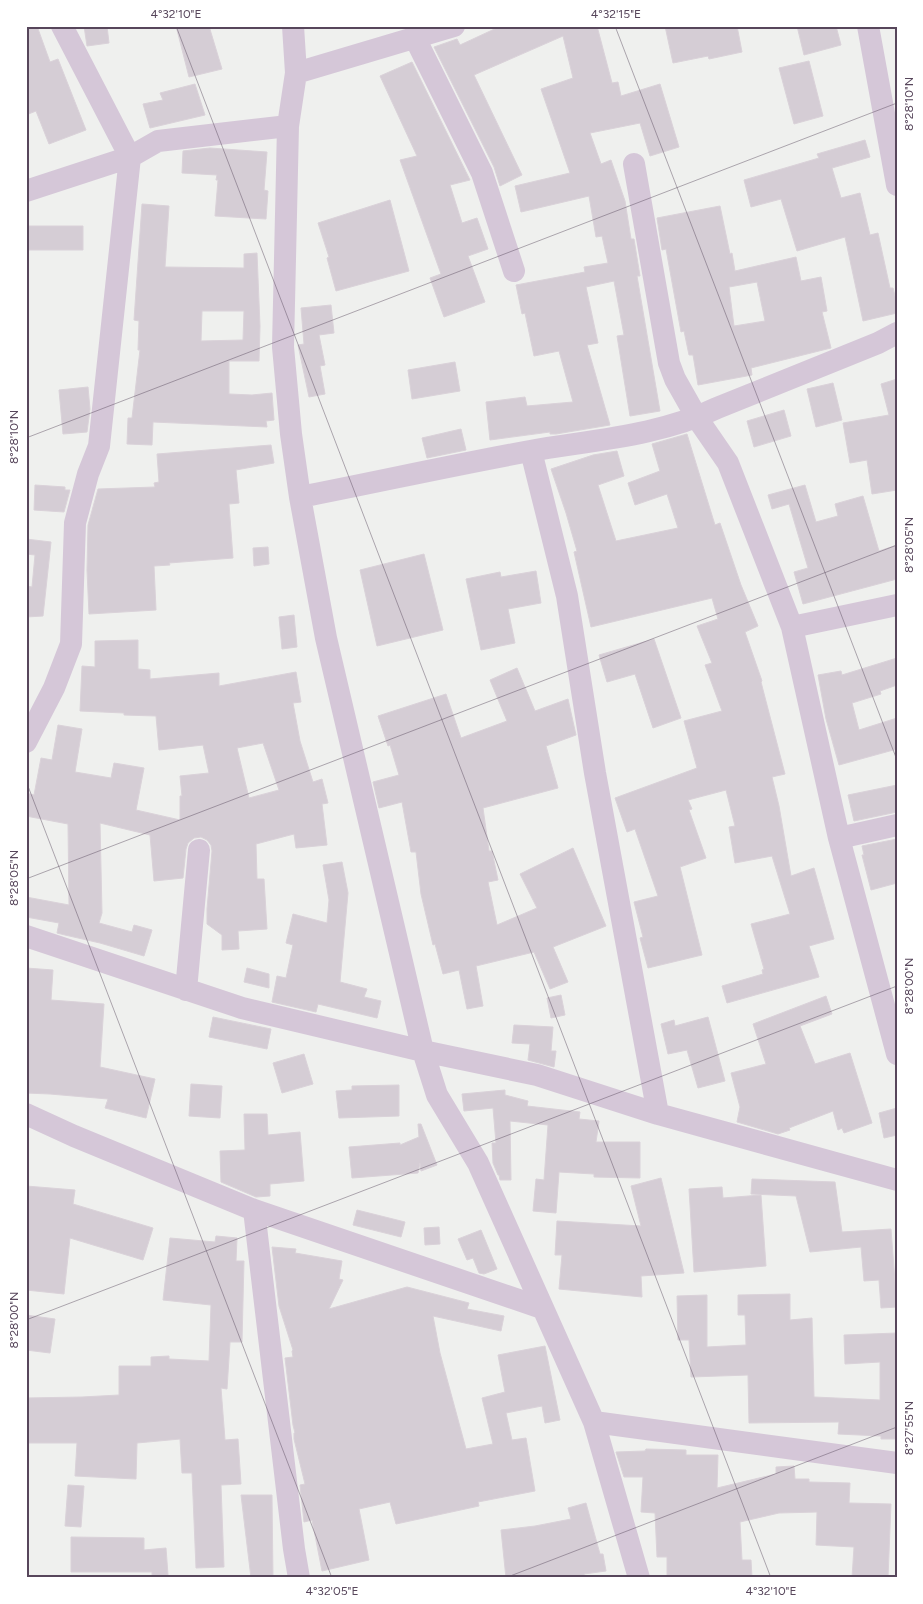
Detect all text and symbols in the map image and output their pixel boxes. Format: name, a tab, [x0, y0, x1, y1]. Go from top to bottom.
text: 4°32'10"E	[150, 7, 202, 21]
text: 4°32'15"E	[591, 7, 641, 21]
text: 8°28'10"N	[902, 77, 916, 131]
text: 8°28'10"N	[7, 410, 21, 464]
text: 8°28'05"N	[902, 517, 916, 573]
text: 8°28'05"N	[7, 850, 21, 906]
text: 8°28'00"N	[902, 958, 916, 1014]
text: 8°28'00"N	[7, 1292, 21, 1348]
text: 8°27'55"N	[902, 1401, 916, 1455]
text: 4°32'05"E	[305, 1584, 359, 1598]
text: 4°32'10"E	[745, 1584, 797, 1598]

